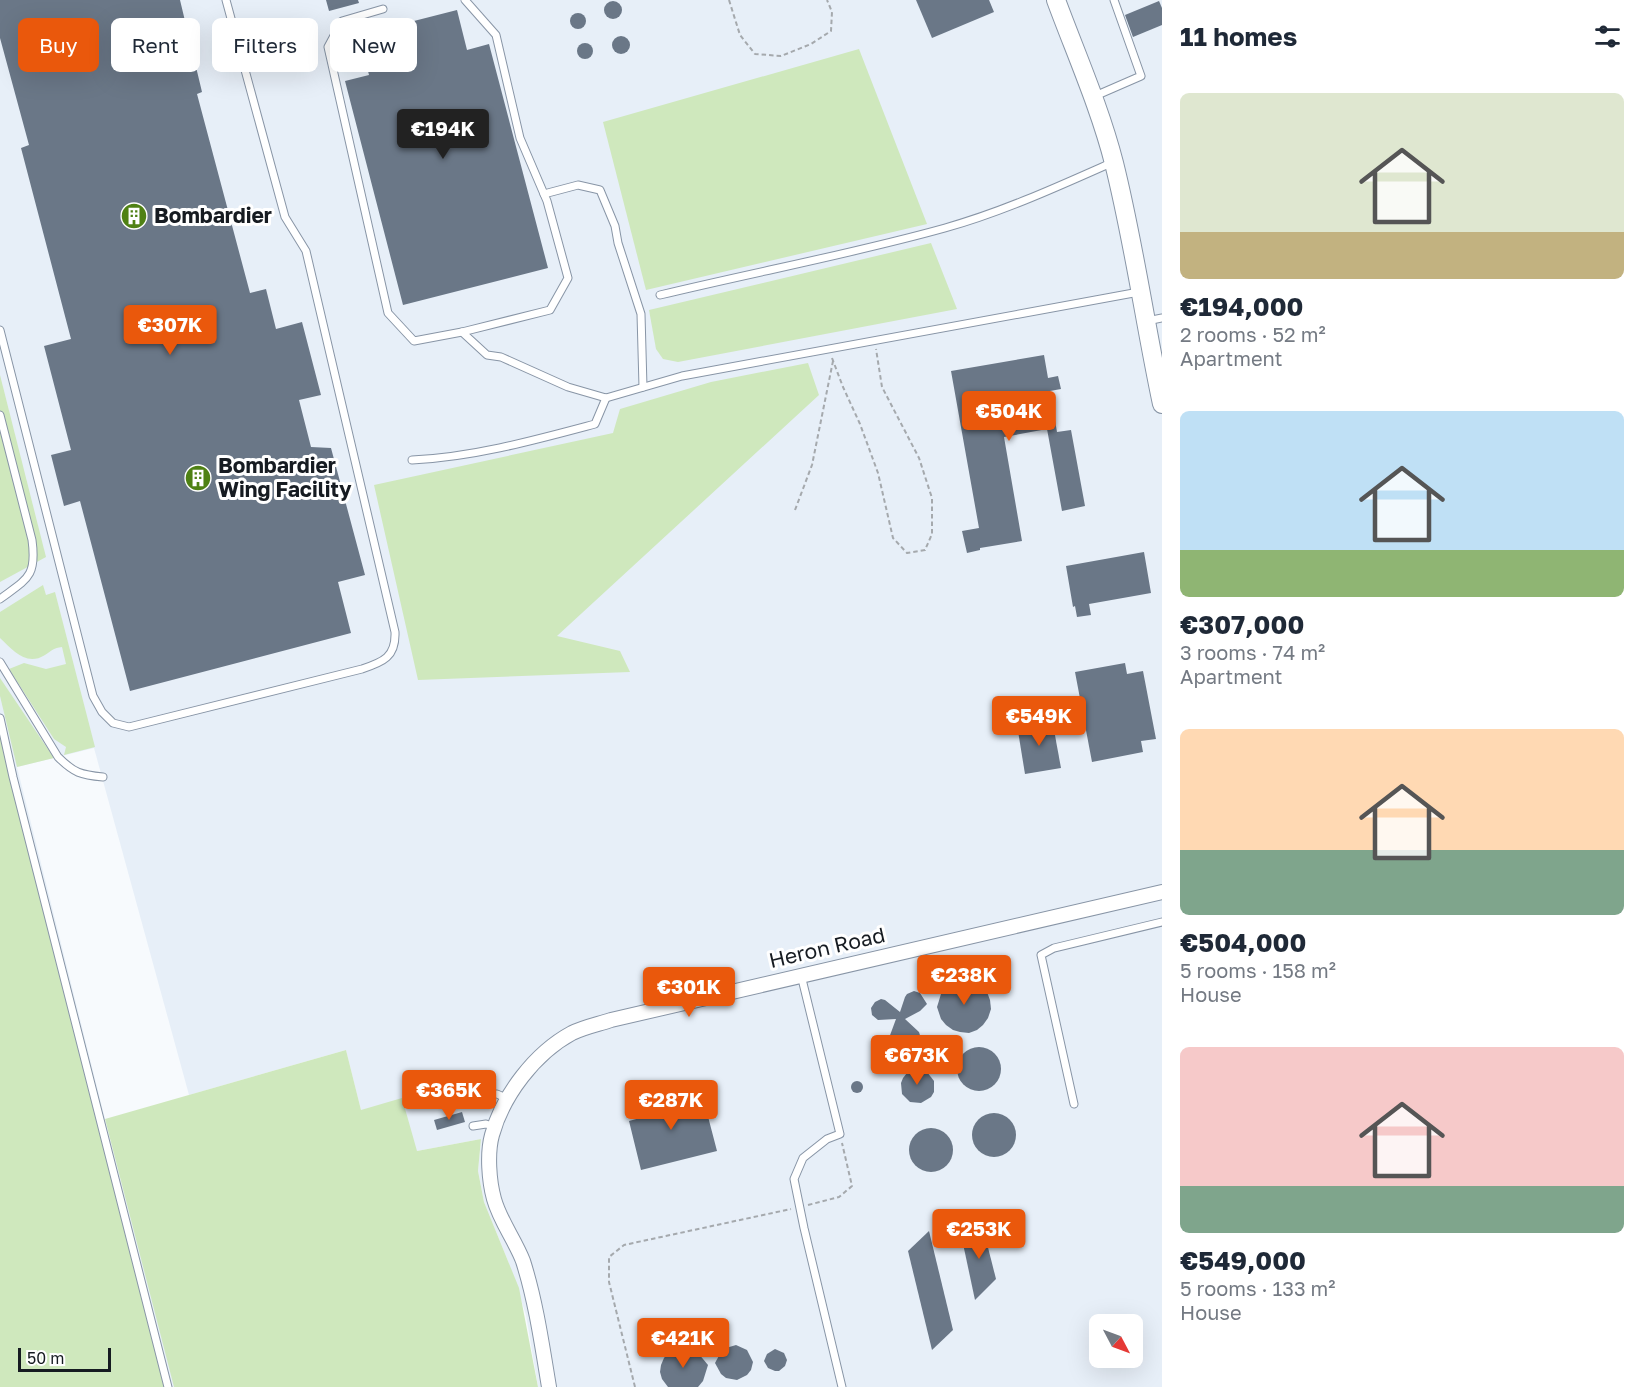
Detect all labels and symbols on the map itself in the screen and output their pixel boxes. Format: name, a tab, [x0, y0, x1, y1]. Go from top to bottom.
pin: €194K	[401, 109, 485, 160]
building icon: Bombardier	[119, 201, 149, 231]
place label: Bombardier	[154, 202, 272, 228]
pin: €307K	[128, 305, 212, 356]
pin: €504K	[967, 391, 1051, 442]
place label: Bombardier Wing Facility	[218, 452, 352, 502]
building icon: Bombardier Wing Facility	[183, 463, 213, 493]
pin: €549K	[997, 696, 1081, 747]
street label: Heron Road	[766, 921, 887, 973]
pin: €238K	[922, 955, 1006, 1006]
pin: €301K	[647, 967, 731, 1018]
pin: €673K	[875, 1035, 959, 1086]
pin: €365K	[407, 1070, 491, 1121]
pin: €287K	[629, 1080, 713, 1131]
pin: €253K	[937, 1209, 1021, 1260]
north arrow	[1089, 1314, 1143, 1368]
pin: €421K	[641, 1318, 725, 1369]
scale bar	[18, 1345, 111, 1372]

